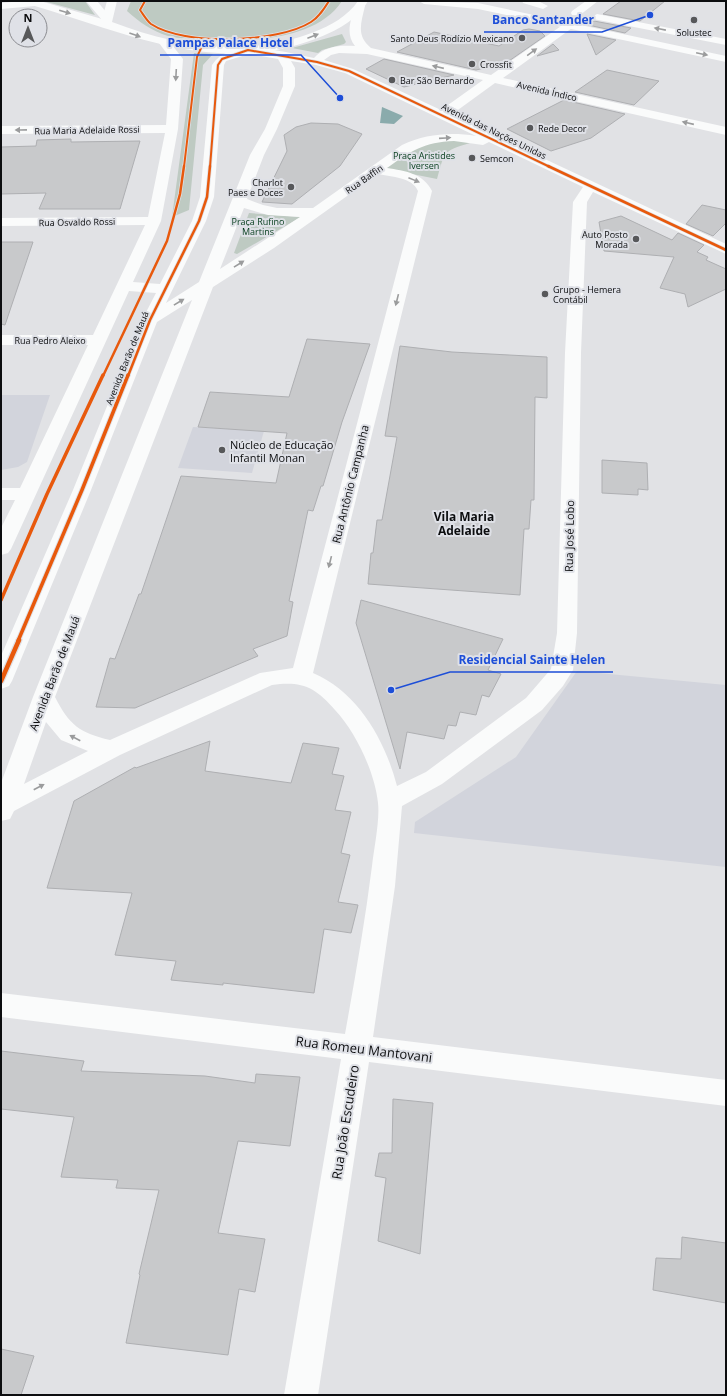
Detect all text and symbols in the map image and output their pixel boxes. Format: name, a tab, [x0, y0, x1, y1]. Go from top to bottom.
north arrow	[8, 8, 48, 48]
callout: Banco Santander	[484, 8, 602, 32]
one-way arrow	[60, 9, 72, 15]
text: N	[24, 10, 32, 25]
text: Banco Santander	[492, 11, 595, 28]
marker: Solustec	[689, 15, 699, 25]
one-way arrow	[654, 26, 666, 32]
place label: Solustec	[676, 26, 712, 39]
callout: Pampas Palace Hotel	[160, 31, 301, 55]
one-way arrow	[129, 32, 141, 38]
place label: Santo Deus Rodízio Mexicano	[390, 32, 514, 45]
one-way arrow	[308, 33, 320, 39]
marker: Santo Deus Rodízio Mexicano	[517, 33, 527, 43]
text: Pampas Palace Hotel	[167, 34, 293, 51]
one-way arrow	[526, 48, 537, 56]
one-way arrow	[696, 51, 708, 57]
place label: Crossfit	[480, 58, 512, 71]
marker: Crossfit	[467, 59, 477, 69]
one-way arrow	[432, 63, 444, 69]
one-way arrow	[173, 69, 179, 82]
place label: Bar São Bernardo	[400, 74, 474, 87]
marker: Bar São Bernardo	[387, 75, 397, 85]
street label: Avenida Índico	[516, 78, 578, 104]
street label: Avenida das Nações Unidas	[439, 100, 549, 162]
one-way arrow	[682, 119, 694, 125]
place label: Rede Decor	[538, 122, 587, 135]
street label: Rua Maria Adelaide Rossi	[34, 123, 140, 137]
marker: Rede Decor	[525, 123, 535, 133]
one-way arrow	[14, 127, 27, 133]
one-way arrow	[439, 134, 451, 141]
park label: Praça Aristides Iversen	[393, 149, 455, 172]
place label: Semcon	[480, 152, 514, 165]
marker: Semcon	[467, 153, 477, 163]
street label: Rua Baffin	[343, 161, 385, 197]
place label: Charlot Paes e Doces	[228, 176, 283, 199]
one-way arrow	[409, 177, 421, 183]
marker: Charlot Paes e Doces	[286, 182, 296, 192]
street label: Rua Osvaldo Rossi	[39, 215, 115, 229]
park label: Praça Rufino Martins	[231, 215, 285, 238]
place label: Auto Posto Morada	[582, 228, 628, 251]
marker: Auto Posto Morada	[631, 234, 641, 244]
one-way arrow	[233, 261, 245, 268]
place label: Grupo - Hemera Contábil	[553, 283, 621, 306]
marker: Grupo - Hemera Contábil	[540, 289, 550, 299]
one-way arrow	[394, 295, 400, 307]
one-way arrow	[173, 299, 184, 306]
street label: Avenida Barão de Mauá	[102, 309, 152, 407]
street label: Rua Pedro Aleixo	[14, 334, 86, 347]
street label: Rua Antônio Campanha	[328, 423, 372, 545]
place label: Núcleo de Educação Infantil Monan	[230, 437, 334, 465]
marker: Núcleo de Educação Infantil Monan	[217, 445, 227, 455]
street label: Rua José Lobo	[561, 499, 577, 572]
district label: Vila Maria Adelaide	[434, 508, 494, 539]
one-way arrow	[327, 556, 333, 568]
street label: Avenida Barão de Mauá	[25, 613, 83, 733]
callout: Residencial Sainte Helen	[450, 648, 613, 672]
text: Residencial Sainte Helen	[459, 651, 605, 668]
one-way arrow	[69, 735, 81, 741]
one-way arrow	[33, 783, 45, 790]
street label: Rua Romeu Mantovani	[295, 1032, 433, 1066]
street label: Rua João Escudeiro	[327, 1063, 363, 1181]

